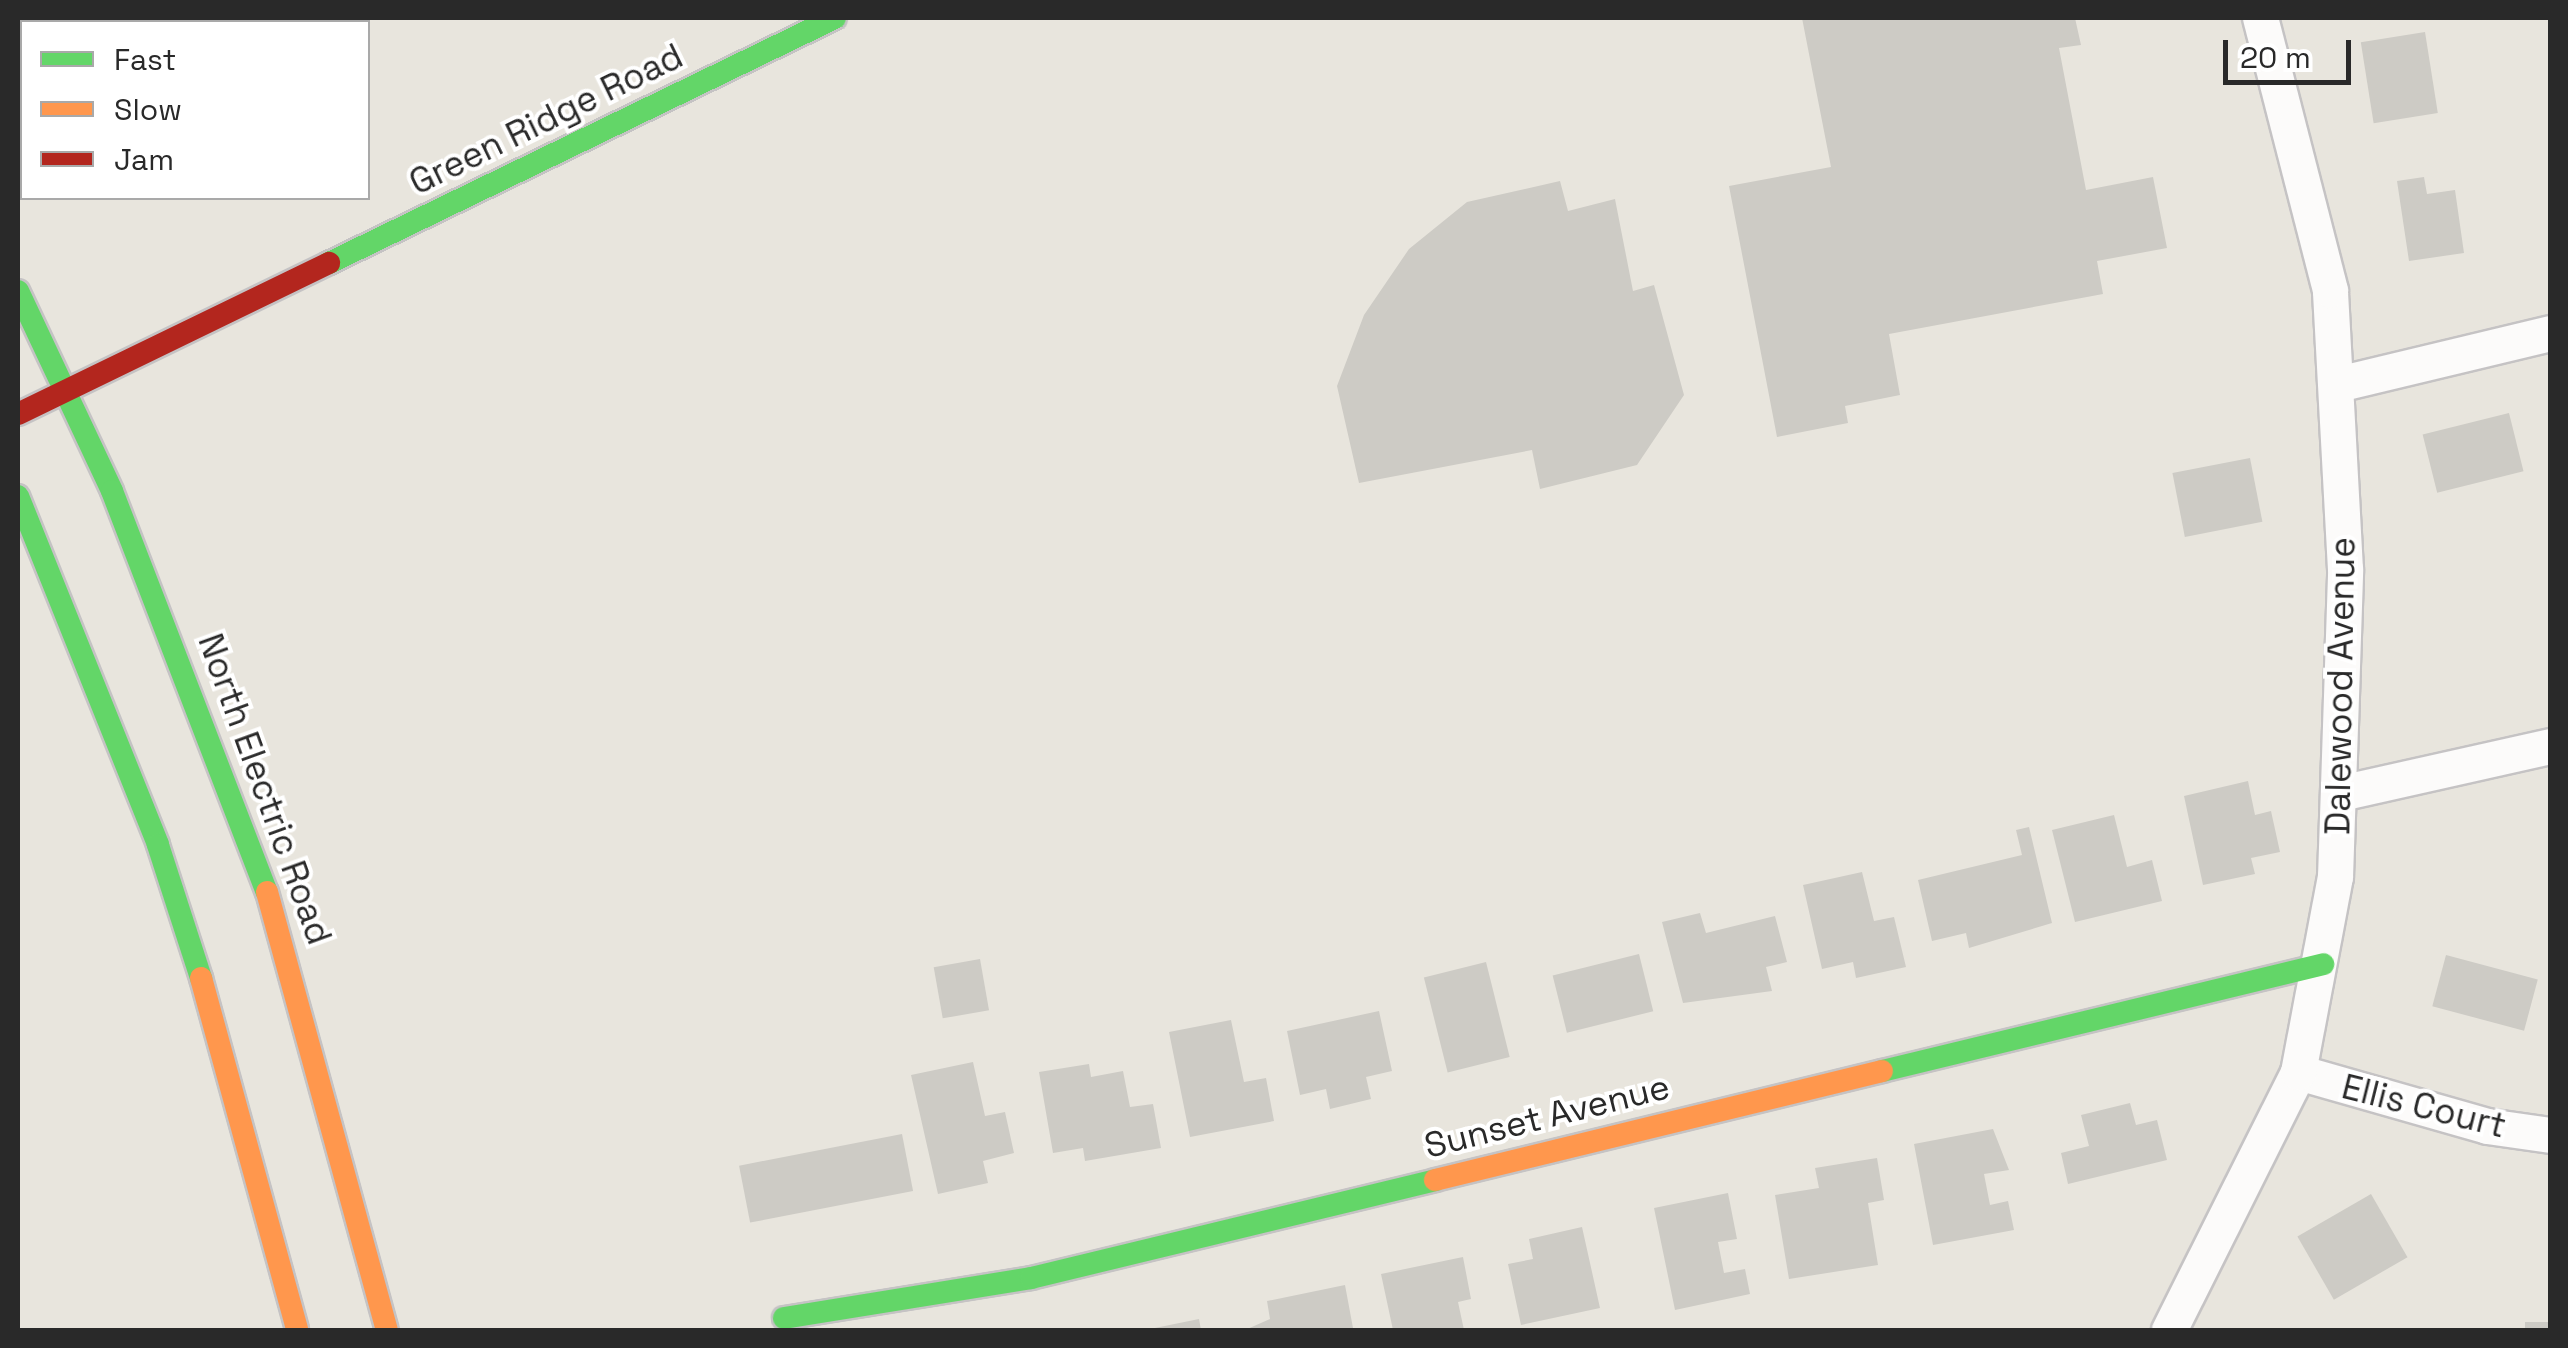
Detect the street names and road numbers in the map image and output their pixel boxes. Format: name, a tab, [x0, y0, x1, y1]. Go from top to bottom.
street label: Green Ridge Road	[402, 35, 690, 203]
street label: Dalewood Avenue	[2316, 536, 2364, 836]
street label: North Electric Road	[189, 628, 341, 950]
street label: Sunset Avenue	[1420, 1065, 1674, 1167]
street label: Ellis Court	[2338, 1065, 2510, 1147]

